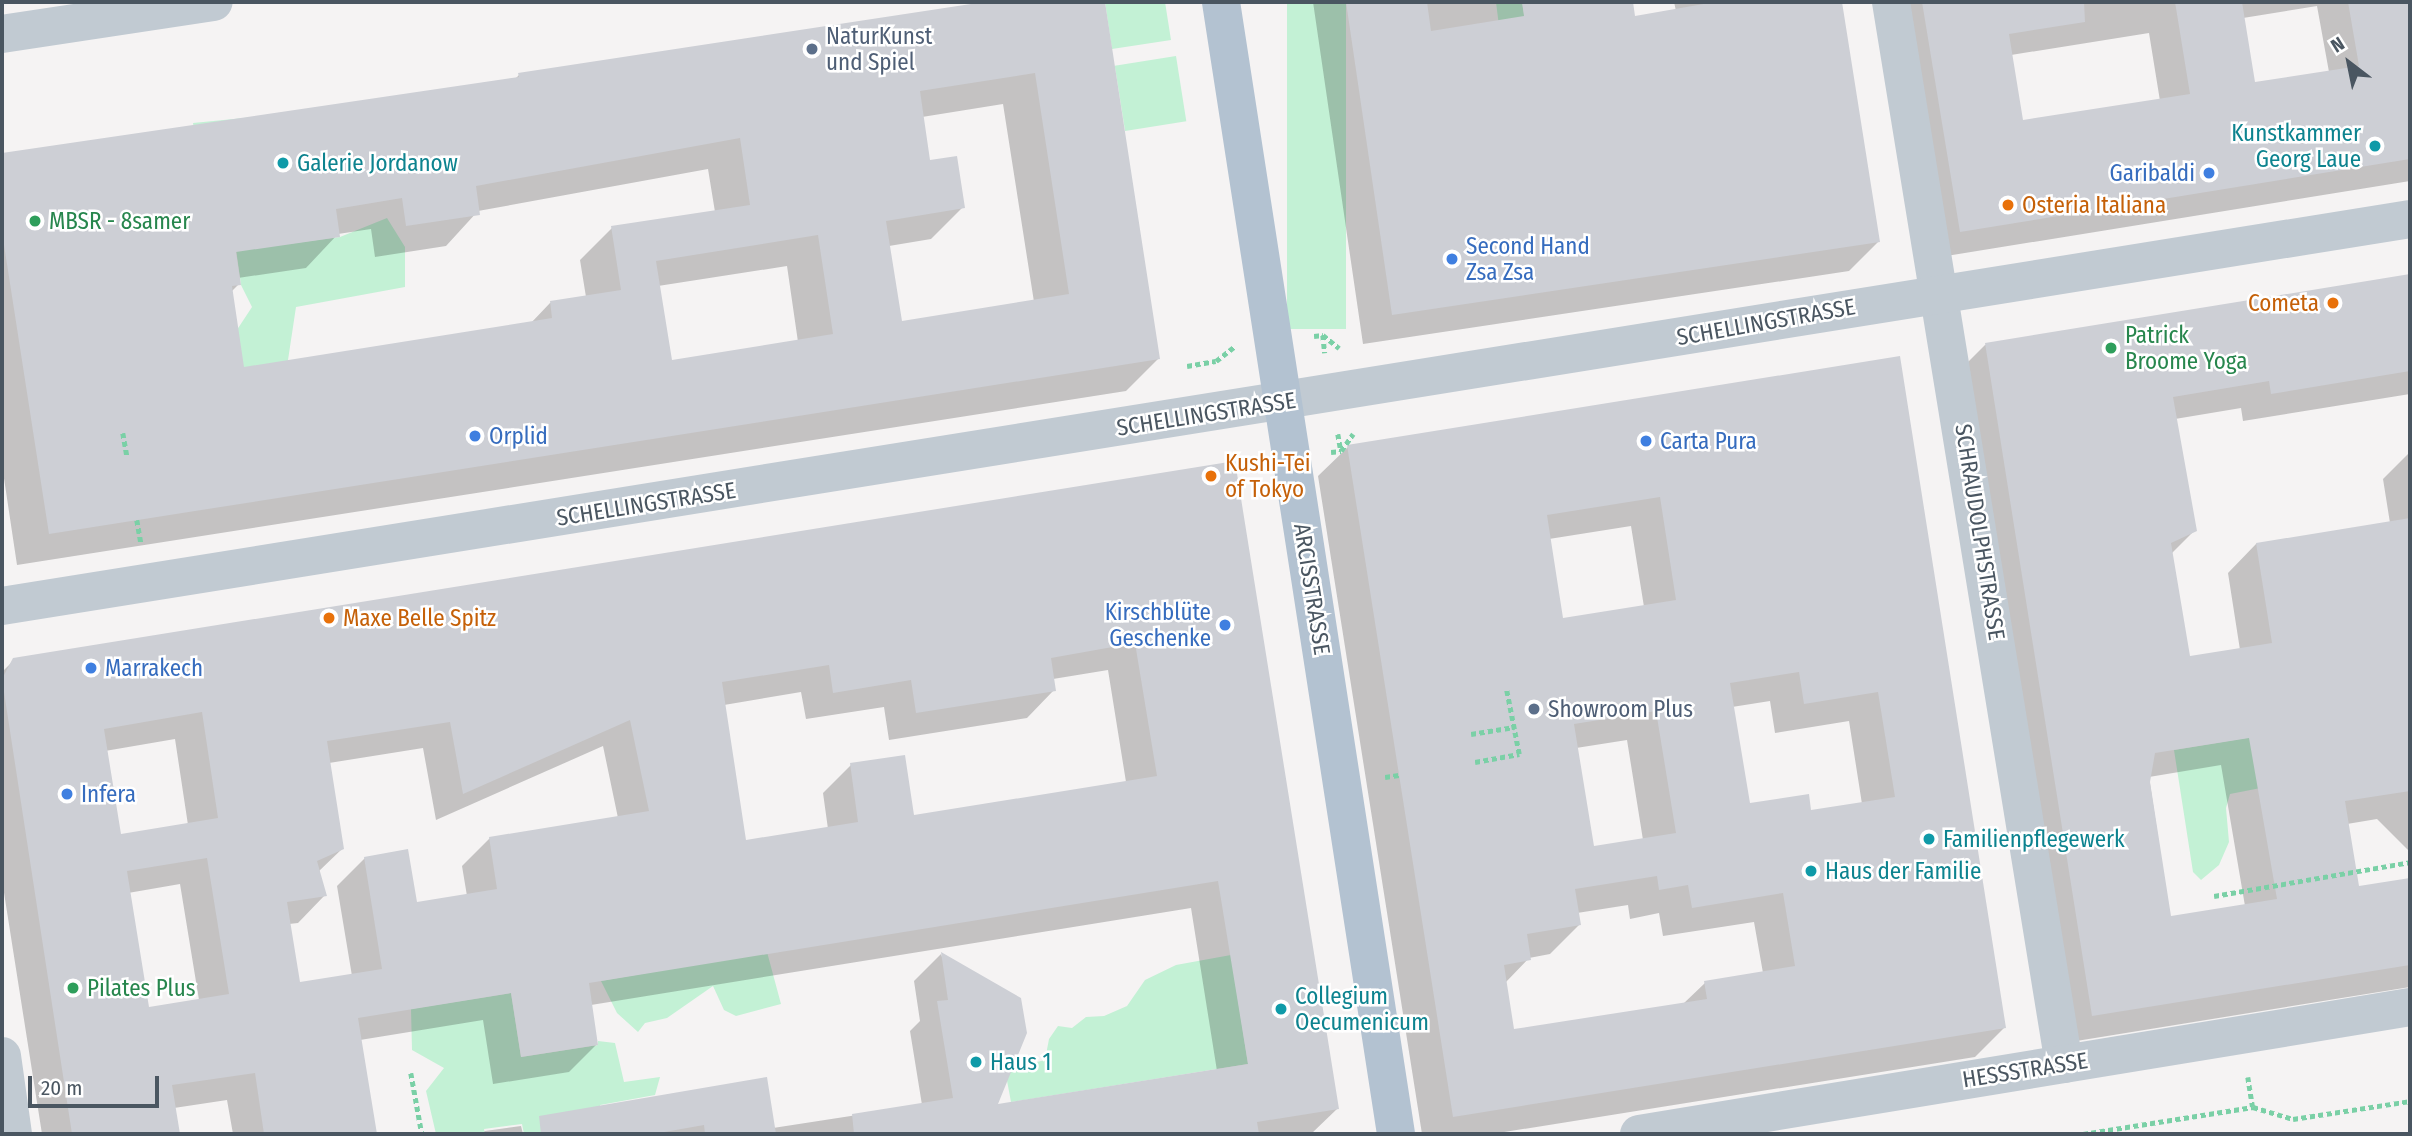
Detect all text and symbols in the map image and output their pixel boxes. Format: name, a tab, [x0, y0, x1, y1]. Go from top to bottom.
place label: NaturKunst und Spiel	[826, 22, 932, 76]
north arrow	[2314, 28, 2384, 98]
text: N	[2327, 32, 2349, 58]
marker: NaturKunst und Spiel	[804, 41, 820, 57]
place label: Kunstkammer Georg Laue	[2231, 119, 2361, 173]
marker: Kunstkammer Georg Laue	[2367, 138, 2383, 154]
place label: Galerie Jordanow	[297, 149, 458, 177]
marker: Galerie Jordanow	[275, 155, 291, 171]
place label: Garibaldi	[2110, 159, 2195, 187]
marker: Garibaldi	[2201, 165, 2217, 181]
place label: Osteria Italiana	[2022, 191, 2166, 219]
marker: Osteria Italiana	[2000, 197, 2016, 213]
place label: MBSR - 8samer	[49, 207, 190, 235]
marker: MBSR - 8samer	[27, 213, 43, 229]
place label: Second Hand Zsa Zsa	[1466, 232, 1590, 286]
marker: Second Hand Zsa Zsa	[1444, 251, 1460, 267]
place label: Cometa	[2248, 289, 2319, 317]
street label: SCHELLINGSTRASSE	[1675, 293, 1857, 351]
marker: Cometa	[2325, 295, 2341, 311]
place label: Patrick Broome Yoga	[2125, 321, 2247, 375]
marker: Patrick Broome Yoga	[2103, 340, 2119, 356]
street label: SCHELLINGSTRASSE	[1115, 386, 1297, 442]
place label: Orplid	[489, 422, 548, 450]
street label: SCHRAUDOLPHSTRASSE	[1949, 422, 2011, 642]
place label: Carta Pura	[1660, 427, 1757, 455]
marker: Orplid	[467, 428, 483, 444]
marker: Carta Pura	[1638, 433, 1654, 449]
place label: Kushi-Tei of Tokyo	[1225, 449, 1311, 503]
marker: Kushi-Tei of Tokyo	[1203, 468, 1219, 484]
street label: SCHELLINGSTRASSE	[555, 476, 737, 532]
street label: ARCISSTRASSE	[1288, 521, 1336, 657]
place label: Kirschblüte Geschenke	[1105, 598, 1211, 652]
place label: Maxe Belle Spitz	[343, 604, 496, 632]
marker: Maxe Belle Spitz	[321, 610, 337, 626]
marker: Kirschblüte Geschenke	[1217, 617, 1233, 633]
place label: Marrakech	[105, 654, 203, 682]
marker: Marrakech	[83, 660, 99, 676]
place label: Showroom Plus	[1548, 695, 1693, 723]
marker: Showroom Plus	[1526, 701, 1542, 717]
place label: Infera	[81, 780, 136, 808]
marker: Infera	[59, 786, 75, 802]
place label: Familienpflegewerk	[1943, 825, 2125, 853]
marker: Familienpflegewerk	[1921, 831, 1937, 847]
place label: Haus der Familie	[1825, 857, 1981, 885]
marker: Haus der Familie	[1803, 863, 1819, 879]
place label: Pilates Plus	[87, 974, 196, 1002]
marker: Pilates Plus	[65, 980, 81, 996]
place label: Collegium Oecumenicum	[1295, 982, 1429, 1036]
marker: Collegium Oecumenicum	[1273, 1001, 1289, 1017]
street label: HESSSTRASSE	[1960, 1046, 2090, 1094]
place label: Haus 1	[990, 1048, 1051, 1076]
marker: Haus 1	[968, 1054, 984, 1070]
scale bar	[32, 1062, 163, 1106]
text: 20 m	[41, 1075, 82, 1101]

